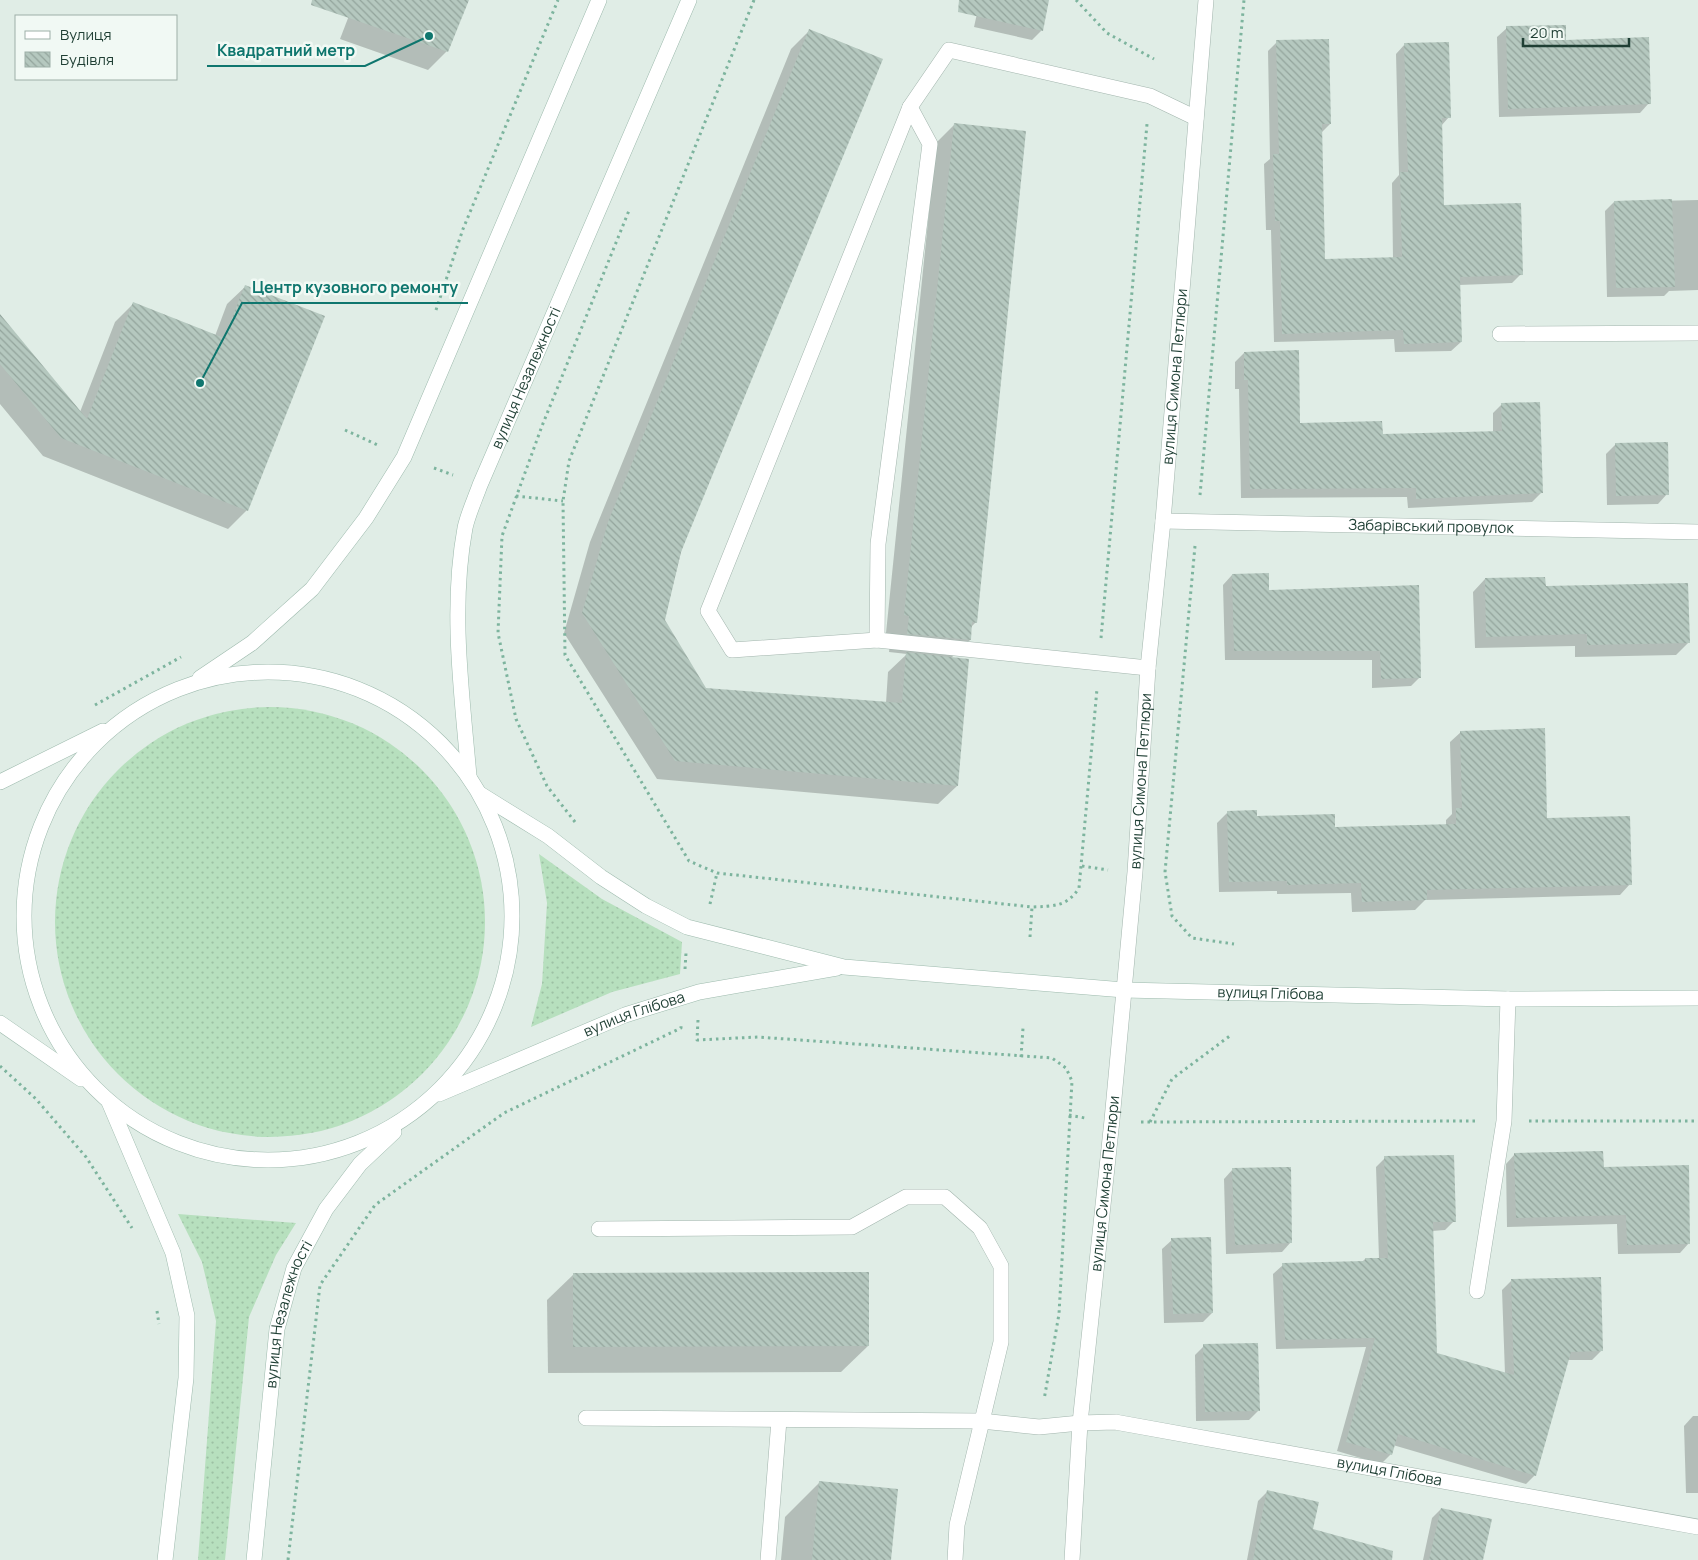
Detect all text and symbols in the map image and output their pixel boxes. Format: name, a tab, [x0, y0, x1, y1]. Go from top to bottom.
legend	[15, 15, 178, 80]
scale bar	[1523, 15, 1629, 47]
text: 20 m	[1530, 22, 1563, 43]
text: Вулиця	[60, 24, 112, 45]
callout: Квадратний метр	[207, 35, 365, 66]
text: Квадратний метр	[217, 39, 355, 61]
text: Будівля	[60, 49, 114, 70]
callout: Центр кузовного ремонту	[242, 272, 468, 303]
text: Центр кузовного ремонту	[252, 276, 458, 298]
street label: вулиця Симона Петлюри	[1157, 288, 1192, 465]
street label: вулиця Незалежності	[486, 303, 566, 452]
street label: Забарівський провулок	[1348, 514, 1515, 538]
street label: вулиця Симона Петлюри	[1124, 692, 1156, 870]
street label: вулиця Глібова	[1217, 981, 1324, 1005]
street label: вулиця Глібова	[580, 986, 687, 1042]
street label: вулиця Симона Петлюри	[1085, 1095, 1124, 1272]
street label: вулиця Незалежності	[260, 1236, 317, 1389]
street label: вулиця Глібова	[1335, 1451, 1444, 1491]

